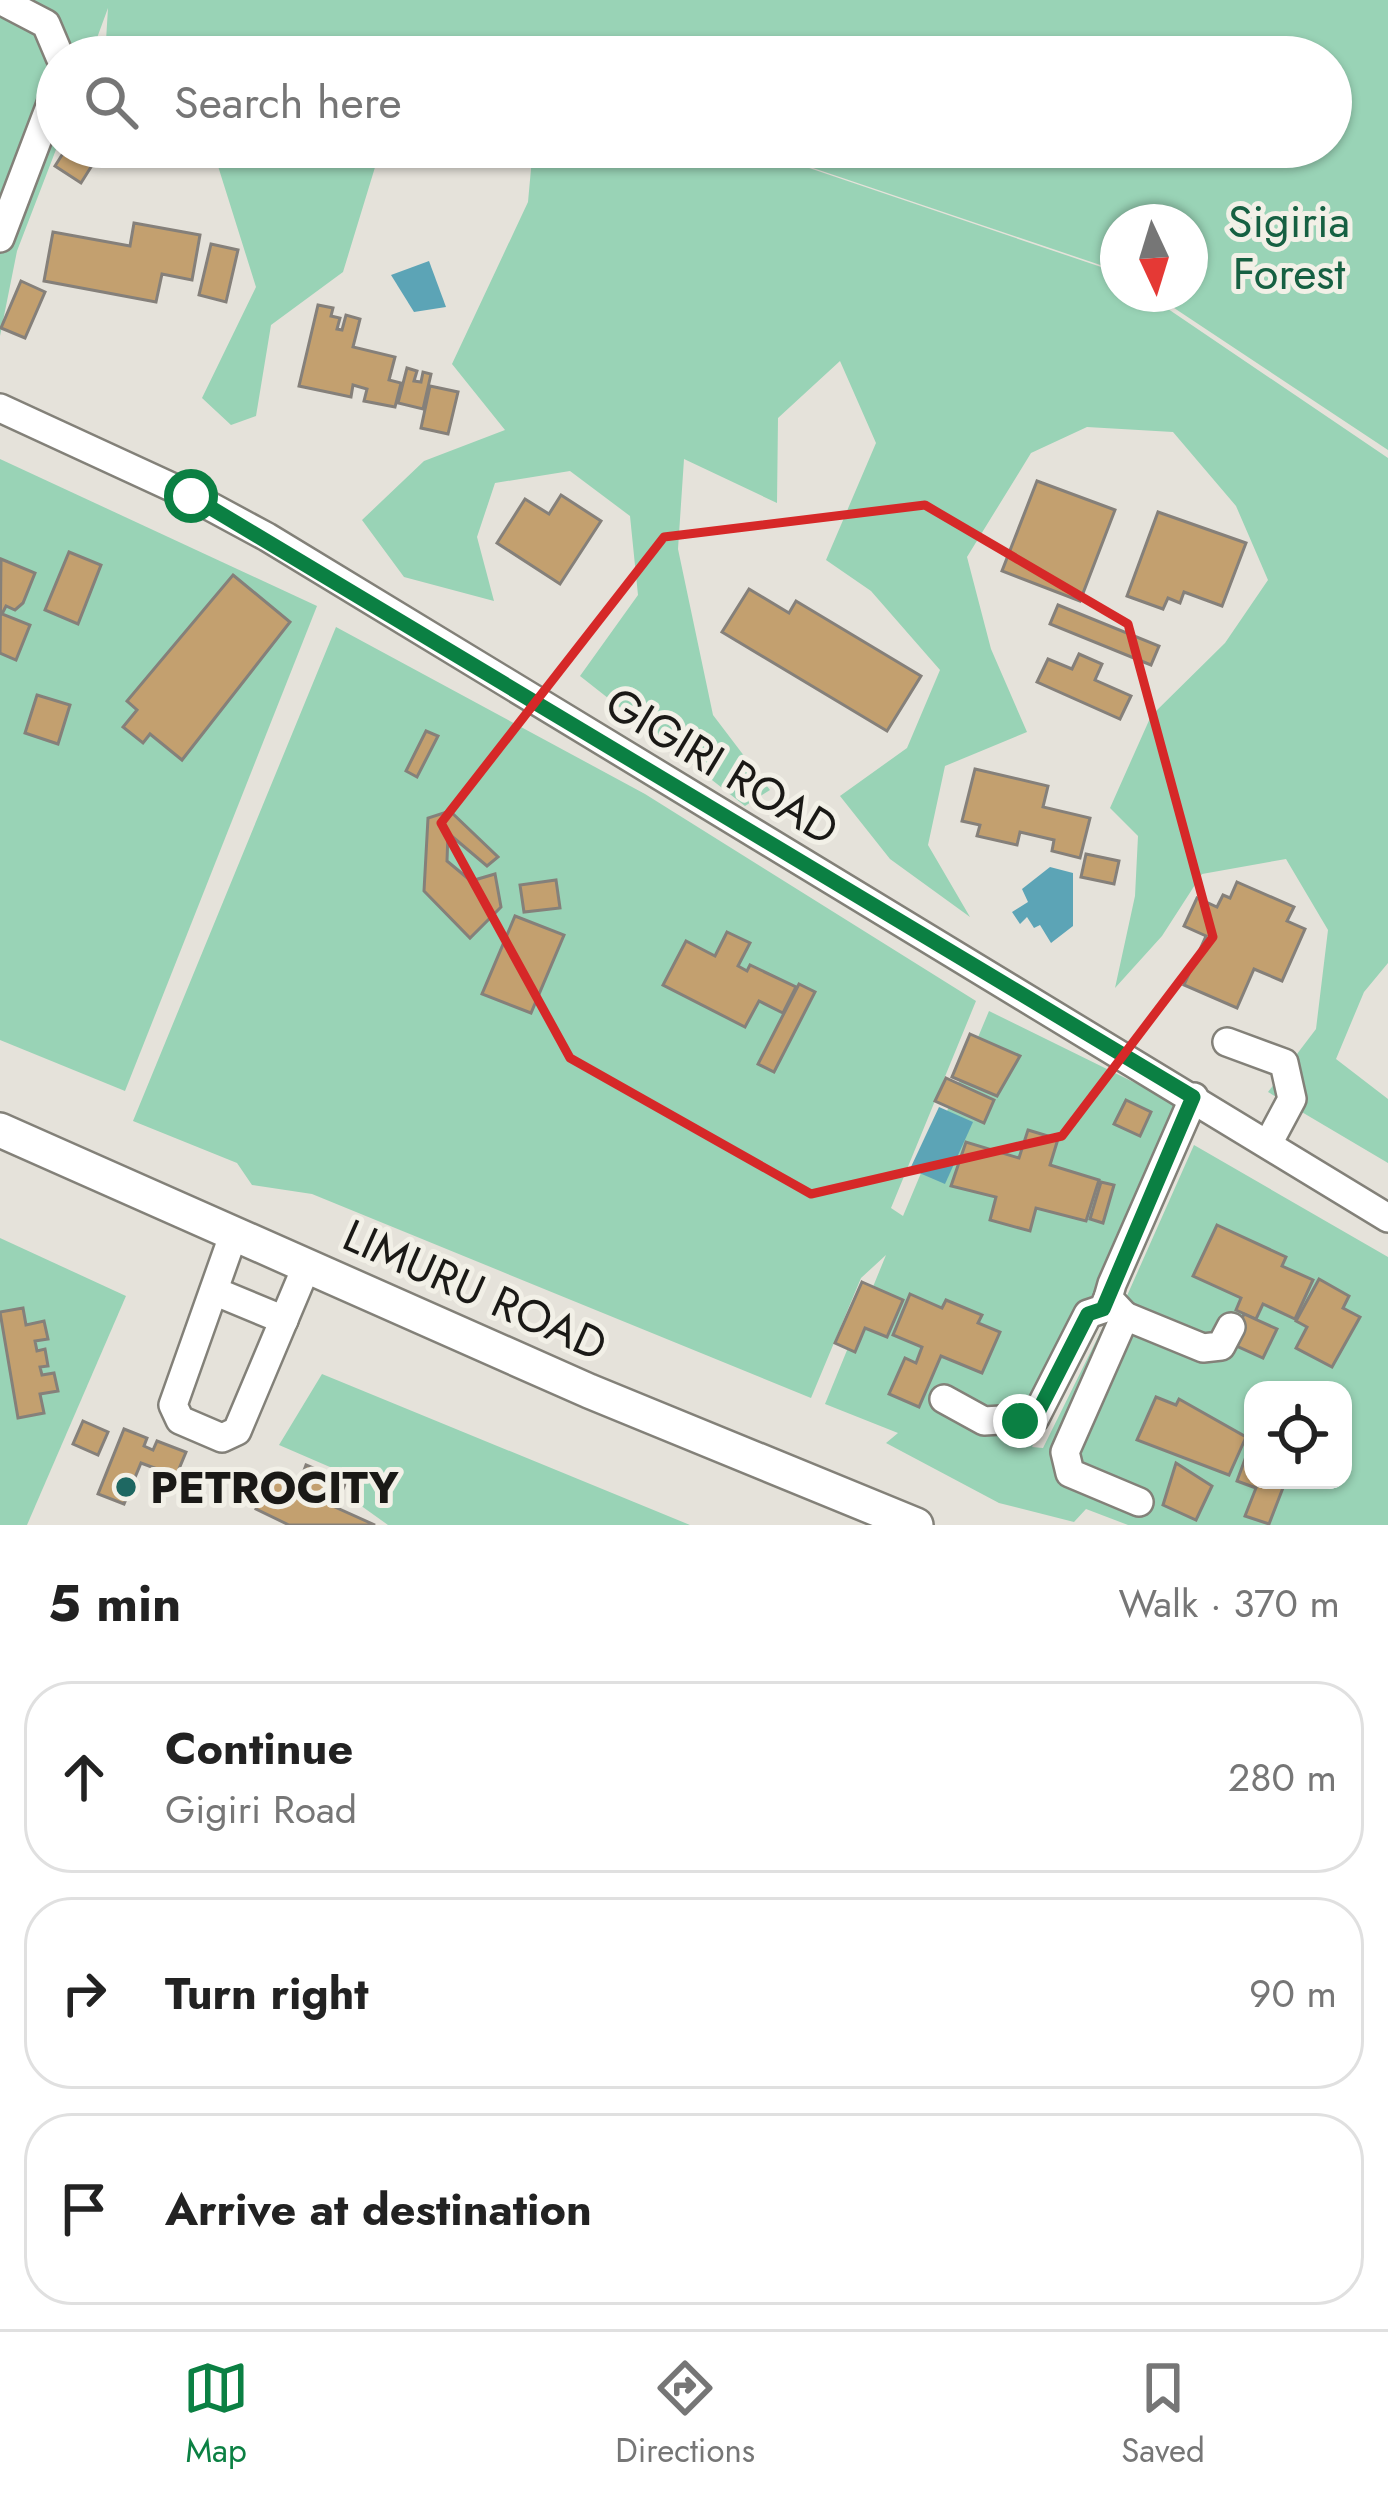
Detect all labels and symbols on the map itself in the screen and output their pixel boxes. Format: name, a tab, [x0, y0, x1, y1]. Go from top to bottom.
park label: Sigiria Forest	[1228, 189, 1350, 306]
north arrow	[1100, 204, 1208, 312]
route start	[164, 469, 218, 523]
street label: GIGIRI ROAD	[593, 671, 851, 861]
street label: LIMURU ROAD	[333, 1203, 617, 1377]
route end	[993, 1394, 1047, 1448]
place label: PETROCITY	[150, 1455, 399, 1520]
marker: PETROCITY	[113, 1474, 139, 1500]

